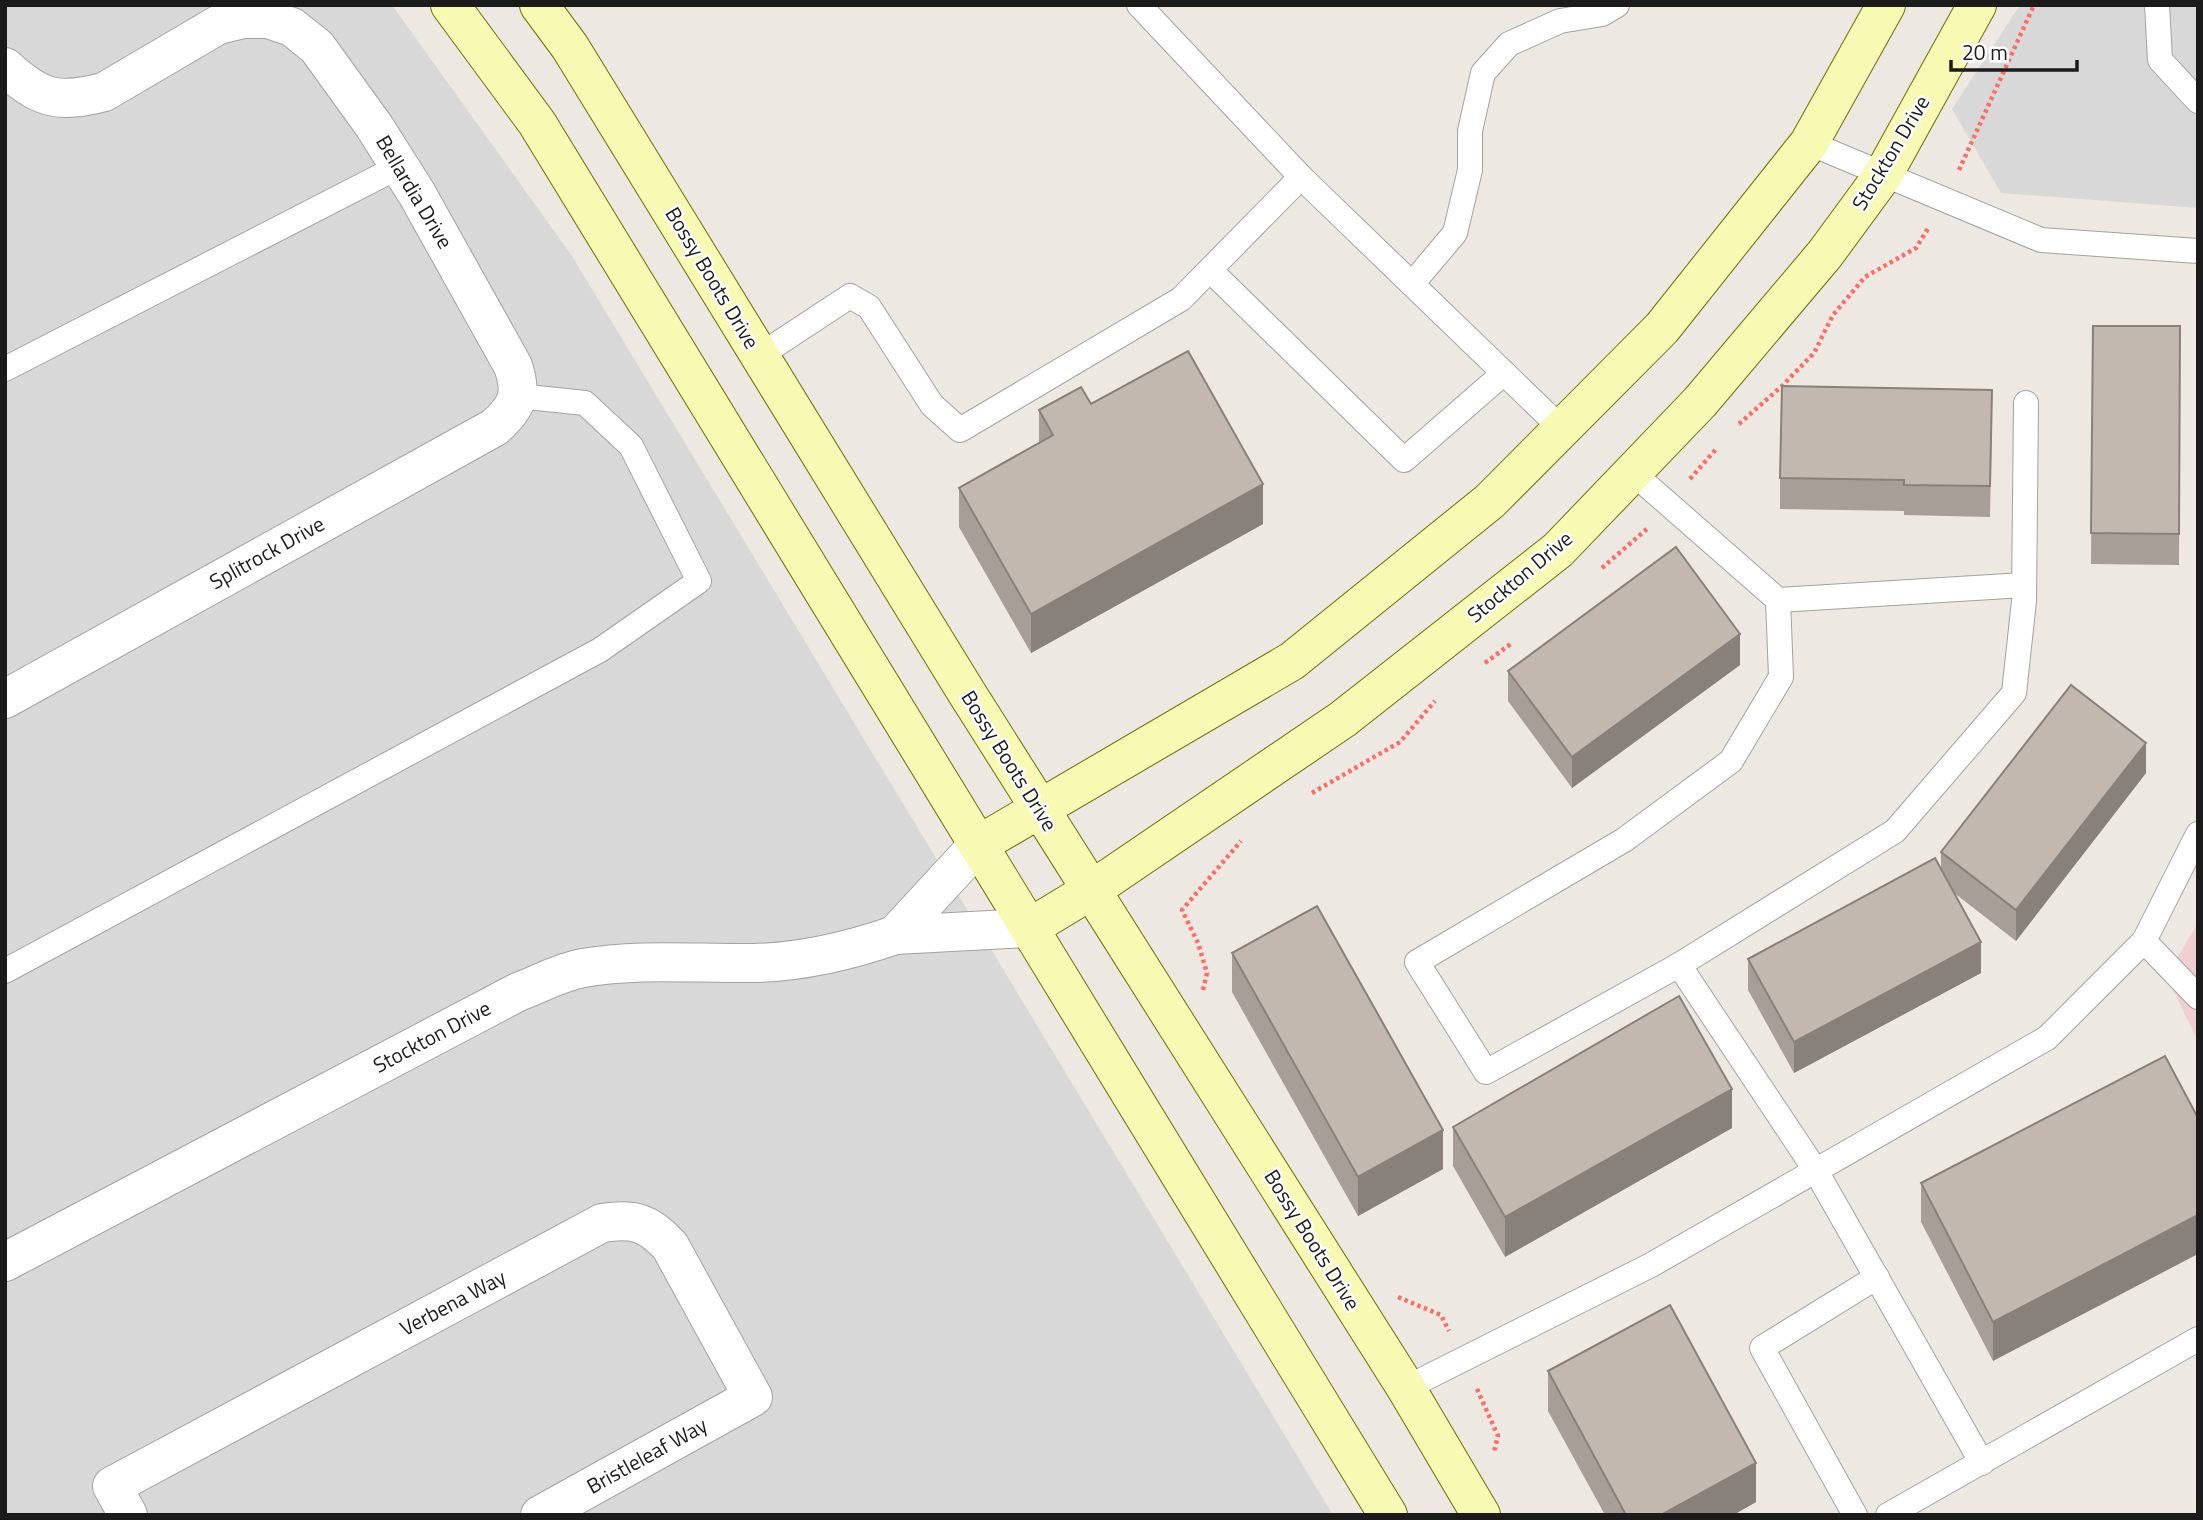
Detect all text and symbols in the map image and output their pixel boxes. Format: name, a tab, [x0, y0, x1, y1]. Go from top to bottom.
scale bar	[1951, 28, 2077, 72]
text: 20 m	[1962, 36, 2008, 68]
street label: Stockton Drive	[1843, 89, 1937, 216]
street label: Bellardia Drive	[368, 129, 461, 254]
street label: Bossy Boots Drive	[658, 200, 768, 355]
street label: Splitrock Drive	[203, 507, 330, 597]
street label: Stockton Drive	[1460, 522, 1579, 630]
street label: Bossy Boots Drive	[954, 684, 1066, 837]
street label: Stockton Drive	[367, 992, 496, 1081]
street label: Bossy Boots Drive	[1257, 1163, 1369, 1316]
street label: Verbena Way	[394, 1261, 511, 1344]
street label: Bristleleaf Way	[580, 1409, 713, 1502]

